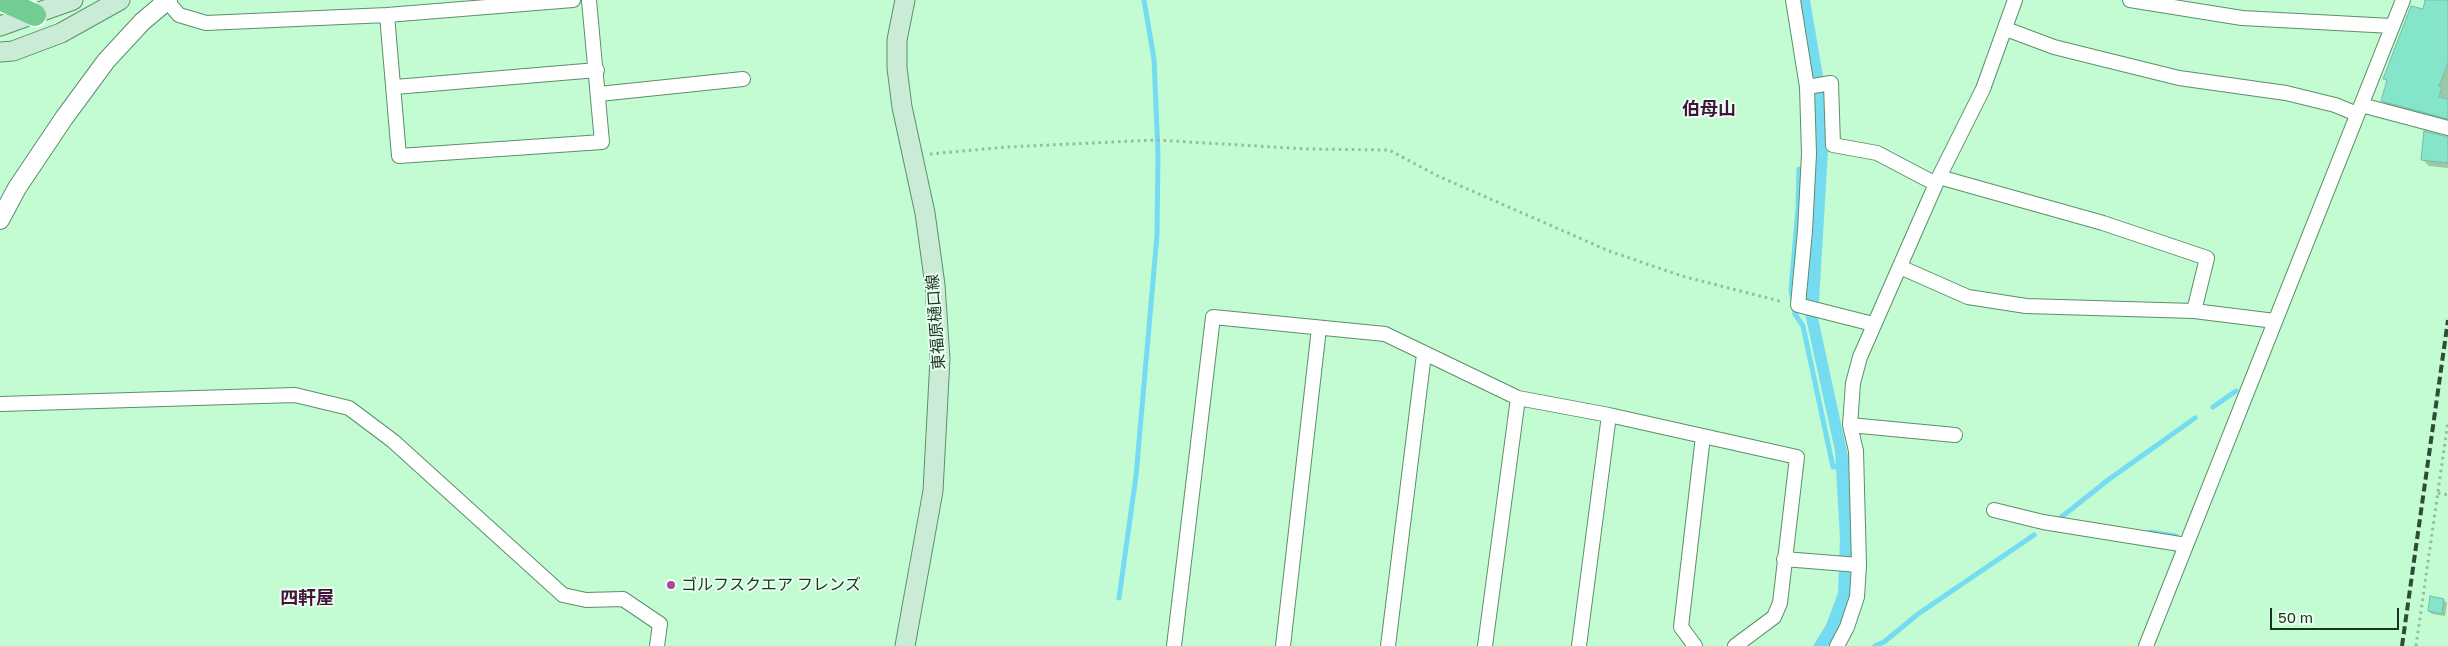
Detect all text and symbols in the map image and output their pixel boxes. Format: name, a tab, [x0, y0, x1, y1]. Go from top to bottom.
district label: 伯母山	[1682, 98, 1736, 120]
street label: 東福原樋口線	[923, 273, 949, 371]
place label: ゴルフスクエア フレンズ	[681, 575, 861, 595]
marker: ゴルフスクエア フレンズ	[665, 579, 677, 591]
district label: 四軒屋	[280, 587, 334, 609]
scale bar	[2273, 598, 2402, 630]
text: 50 m	[2278, 608, 2313, 626]

